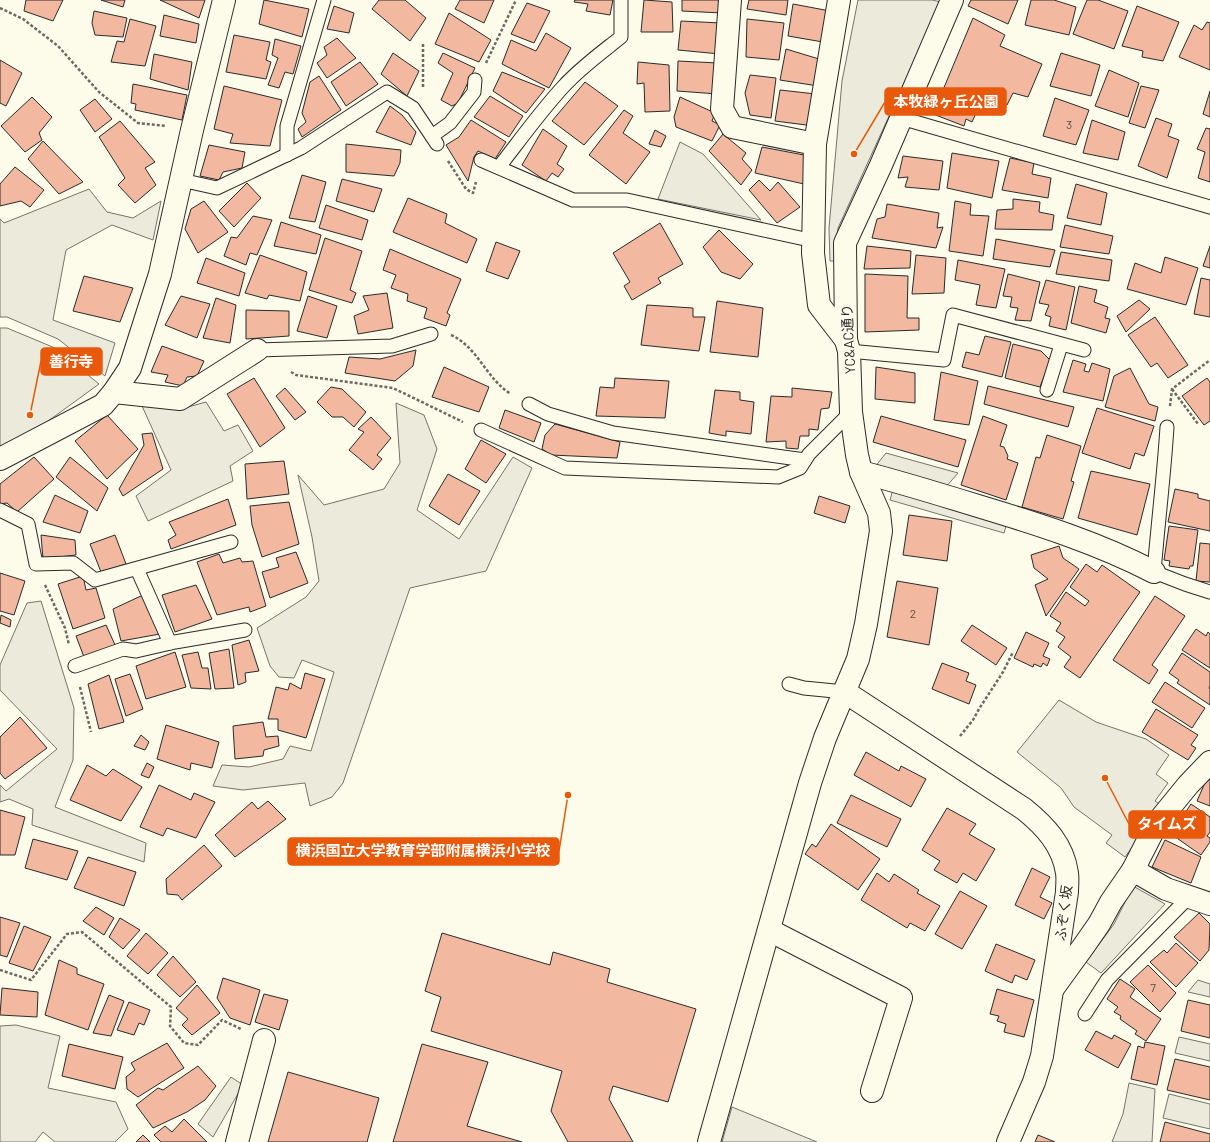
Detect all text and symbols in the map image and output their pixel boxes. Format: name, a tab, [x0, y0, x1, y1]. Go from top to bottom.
callout: 本牧緑ヶ丘公園	[885, 88, 1006, 115]
text: 本牧緑ヶ丘公園	[893, 92, 999, 110]
house number: 3	[1066, 117, 1072, 131]
street label: YC&AC通り	[838, 304, 858, 374]
callout: 善行寺	[41, 348, 102, 375]
text: 善行寺	[48, 352, 94, 370]
house number: 2	[910, 606, 916, 620]
callout: タイムズ	[1129, 811, 1205, 838]
text: タイムズ	[1137, 814, 1197, 832]
callout: 横浜国立大学教育学部附属横浜小学校	[288, 838, 559, 865]
text: 横浜国立大学教育学部附属横浜小学校	[295, 841, 551, 859]
street label: ふぞく坂	[1051, 884, 1075, 942]
house number: 7	[1150, 980, 1156, 994]

